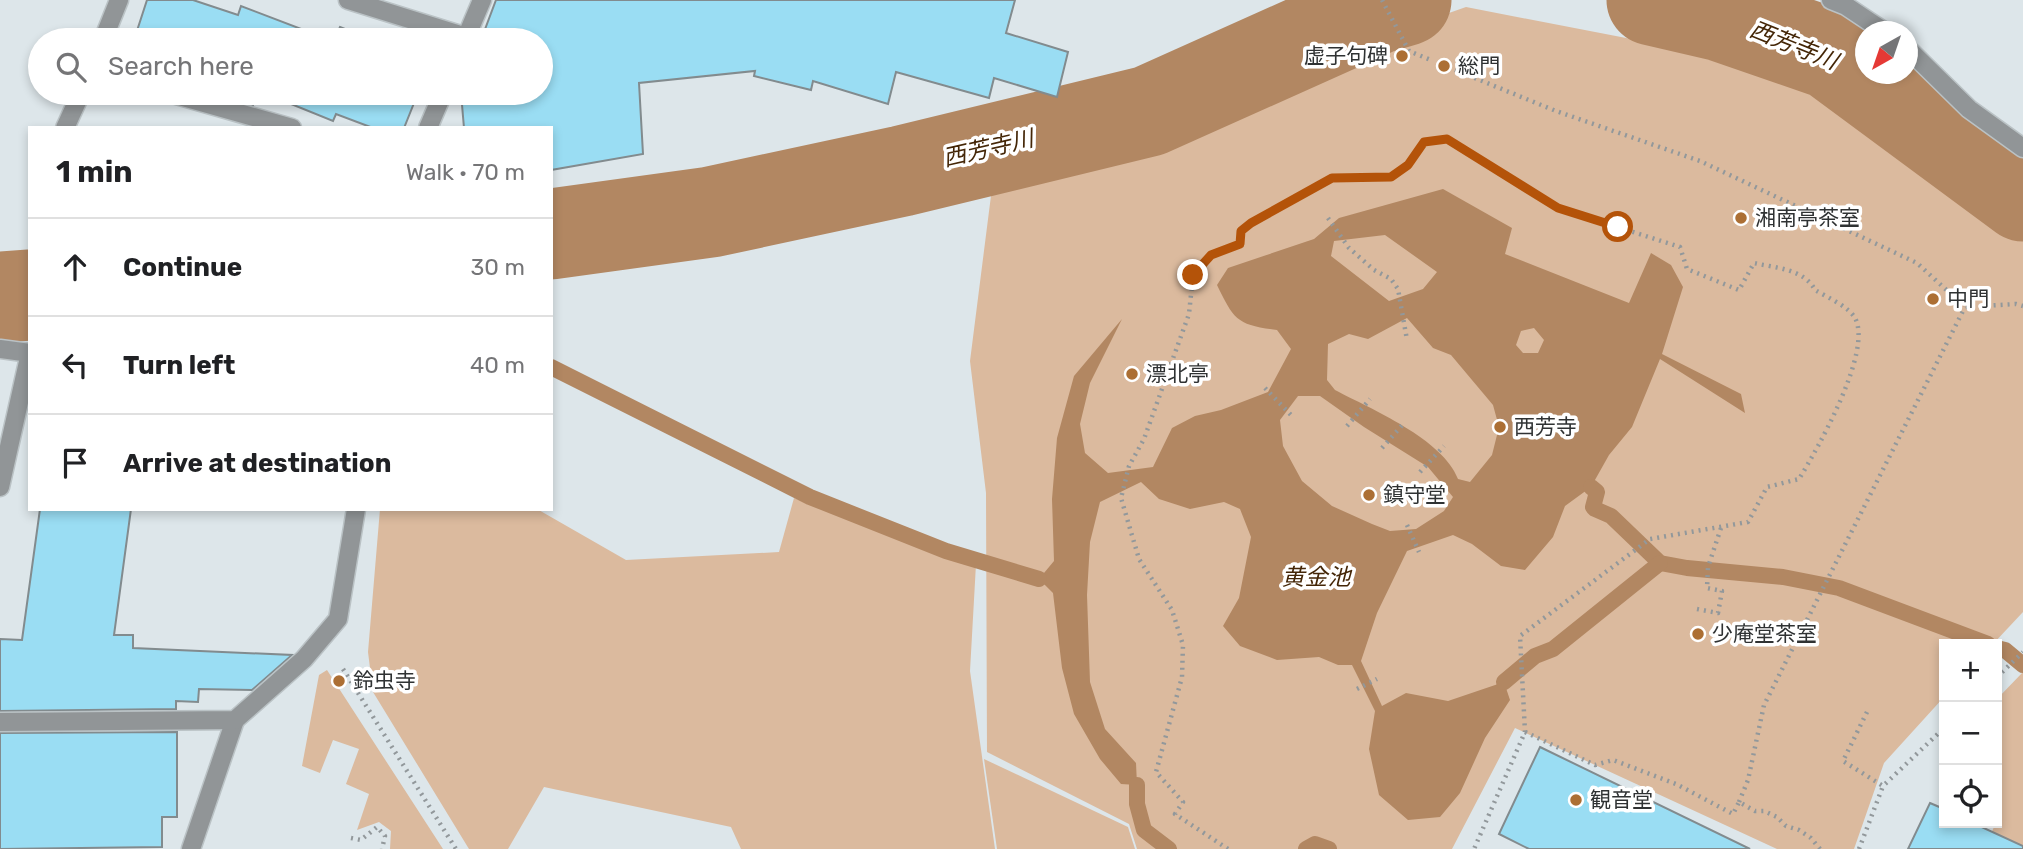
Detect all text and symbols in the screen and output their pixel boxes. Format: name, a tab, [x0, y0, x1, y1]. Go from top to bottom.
water label: 西芳寺川	[1746, 15, 1845, 76]
north arrow	[1855, 21, 1918, 84]
search box	[28, 28, 553, 105]
place label: 虚子句碑	[1304, 43, 1388, 68]
icon: search	[52, 48, 90, 86]
marker: 虚子句碑	[1394, 48, 1410, 64]
text: Search here	[108, 51, 254, 82]
place label: 総門	[1458, 53, 1500, 78]
marker: 総門	[1436, 58, 1452, 74]
water label: 西芳寺川	[940, 123, 1039, 172]
text: 1 min	[56, 154, 133, 190]
text: Walk · 70 m	[406, 158, 525, 186]
place label: 湘南亭茶室	[1755, 205, 1860, 230]
marker: 湘南亭茶室	[1733, 210, 1749, 226]
route start	[1602, 211, 1633, 242]
icon: ahead	[56, 248, 94, 286]
text: Continue	[123, 252, 242, 283]
text: 30 m	[470, 253, 525, 281]
route end	[1177, 259, 1208, 290]
place label: 中門	[1947, 286, 1989, 311]
marker: 中門	[1925, 291, 1941, 307]
icon: left	[56, 346, 94, 384]
text: Turn left	[123, 350, 235, 381]
text: 40 m	[470, 351, 525, 379]
place label: 漂北亭	[1146, 361, 1209, 386]
marker: 漂北亭	[1124, 366, 1140, 382]
place label: 西芳寺	[1514, 414, 1577, 439]
marker: 西芳寺	[1492, 419, 1508, 435]
icon: arrive	[56, 444, 94, 482]
text: Arrive at destination	[123, 448, 391, 479]
place label: 鎮守堂	[1383, 482, 1446, 507]
marker: 鎮守堂	[1361, 487, 1377, 503]
water label: 黄金池	[1282, 563, 1353, 591]
place label: 少庵堂茶室	[1712, 621, 1817, 646]
marker: 少庵堂茶室	[1690, 626, 1706, 642]
map controls	[1939, 639, 2002, 828]
button: +	[1939, 639, 2002, 702]
place label: 鈴虫寺	[353, 668, 416, 693]
marker: 鈴虫寺	[331, 673, 347, 689]
button: −	[1939, 702, 2002, 765]
button: locate	[1939, 765, 2002, 828]
place label: 観音堂	[1590, 787, 1653, 812]
marker: 観音堂	[1568, 792, 1584, 808]

